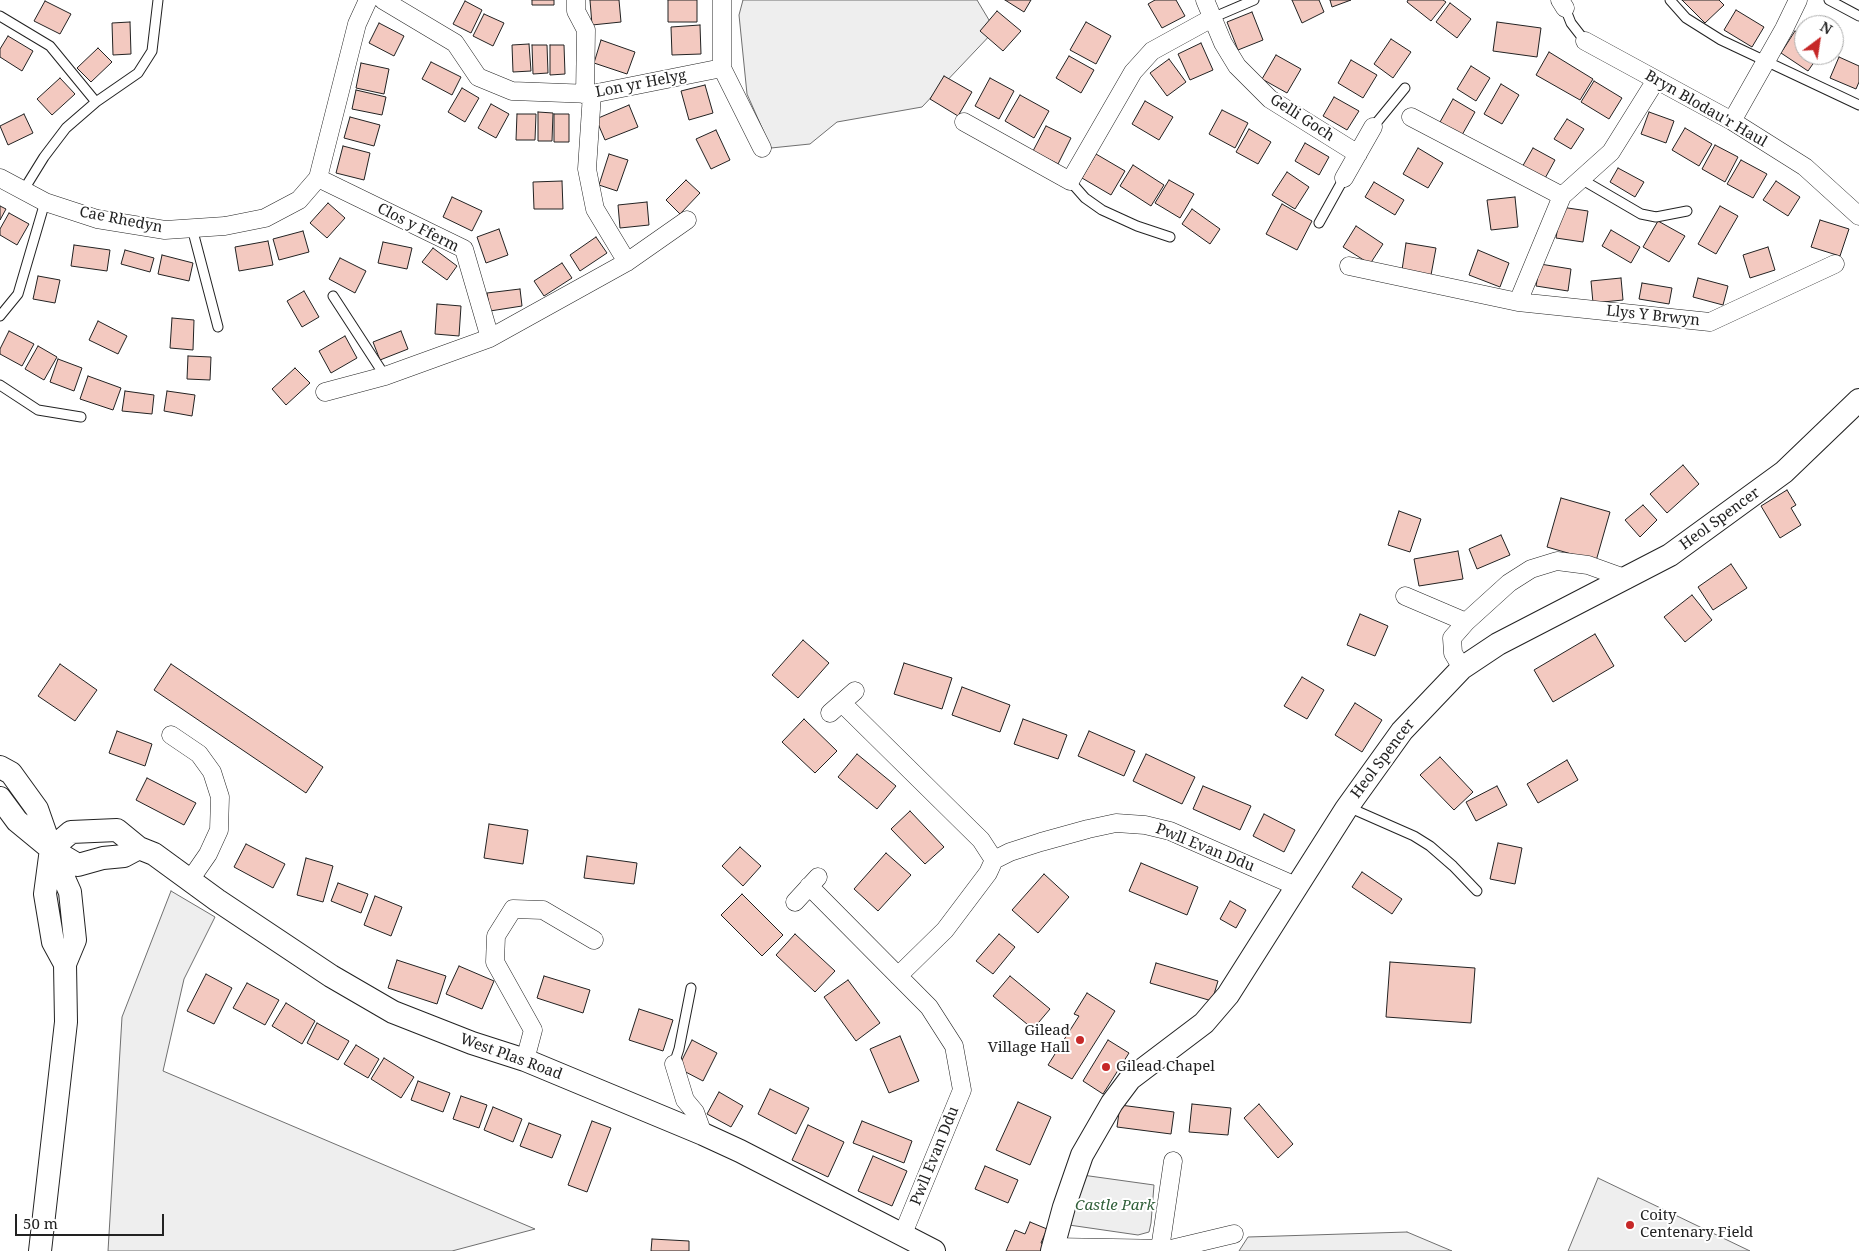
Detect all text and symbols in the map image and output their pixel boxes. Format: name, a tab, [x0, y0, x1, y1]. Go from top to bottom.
north arrow	[1794, 15, 1844, 65]
text: N	[1817, 17, 1836, 39]
street label: Lon yr Helyg	[594, 66, 688, 102]
street label: Bryn Blodau'r Haul	[1642, 67, 1770, 151]
street label: Gelli Goch	[1266, 91, 1338, 145]
street label: Clos y Fferm	[374, 200, 462, 256]
street label: Cae Rhedyn	[78, 203, 164, 237]
street label: Llys Y Brwyn	[1605, 302, 1701, 330]
street label: Heol Spencer	[1676, 484, 1764, 554]
street label: Heol Spencer	[1347, 716, 1419, 802]
street label: Pwll Evan Ddu	[1153, 820, 1257, 876]
place label: Gilead Village Hall	[988, 1022, 1070, 1057]
street label: West Plas Road	[457, 1030, 565, 1084]
marker: Gilead Village Hall	[1074, 1034, 1086, 1046]
place label: Gilead Chapel	[1116, 1058, 1215, 1076]
marker: Gilead Chapel	[1100, 1061, 1112, 1073]
street label: Pwll Evan Ddu	[907, 1104, 963, 1208]
park label: Castle Park	[1075, 1197, 1155, 1215]
scale bar	[18, 1204, 166, 1236]
place label: Coity Centenary Field	[1640, 1207, 1753, 1242]
text: 50 m	[23, 1213, 58, 1233]
marker: Coity Centenary Field	[1624, 1219, 1636, 1231]

